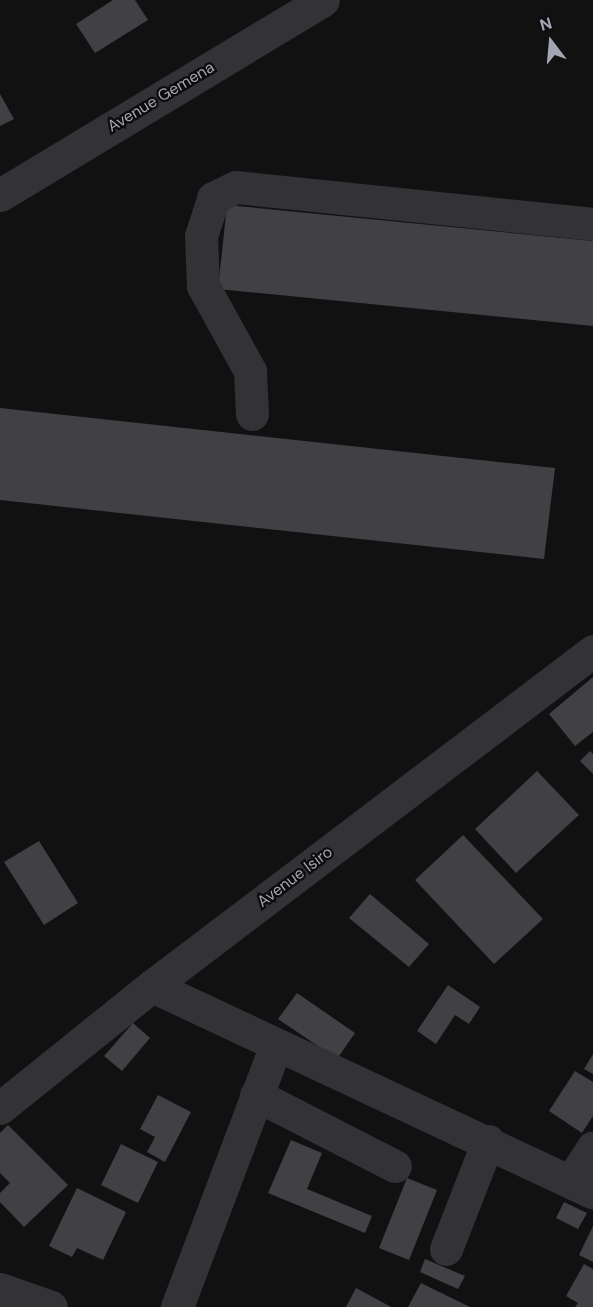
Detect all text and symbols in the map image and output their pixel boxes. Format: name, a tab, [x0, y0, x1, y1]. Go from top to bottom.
north arrow	[521, 12, 581, 72]
text: N	[537, 13, 554, 36]
street label: Avenue Gemena	[104, 58, 218, 136]
street label: Avenue Isiro	[254, 842, 336, 912]

